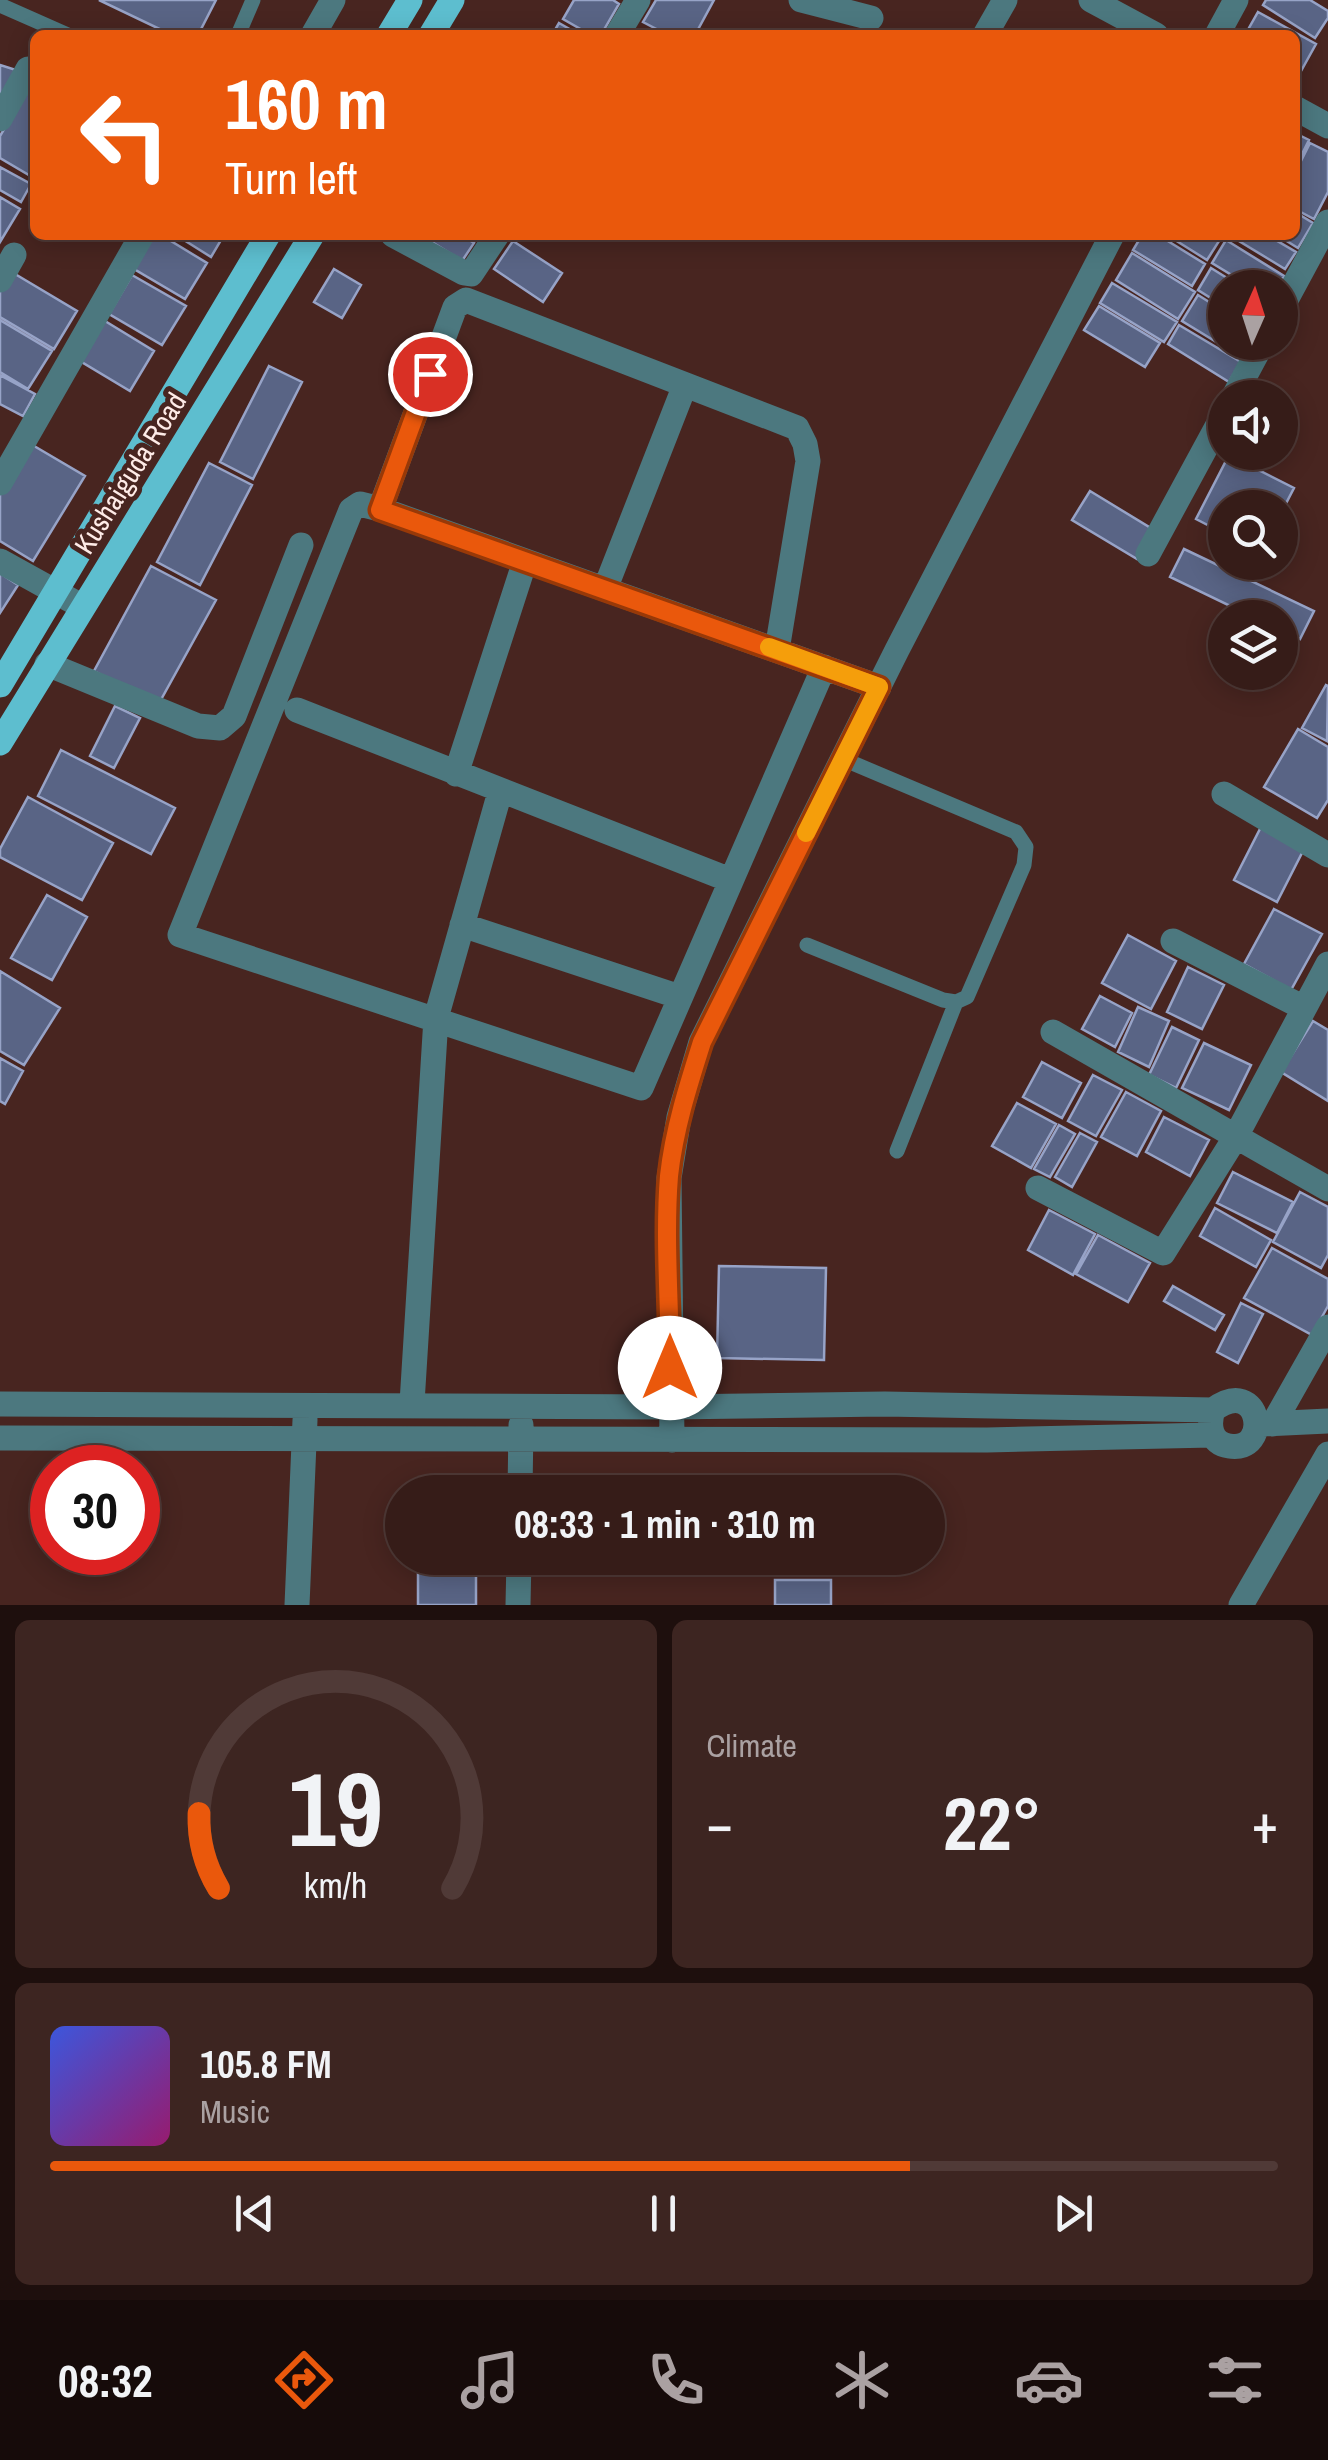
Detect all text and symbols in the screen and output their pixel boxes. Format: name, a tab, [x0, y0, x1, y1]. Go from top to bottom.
text: 160 m	[225, 57, 388, 151]
icon: left	[60, 70, 190, 200]
text: Turn left	[225, 147, 357, 208]
north arrow	[1208, 270, 1298, 360]
map controls	[1208, 270, 1298, 690]
pin	[388, 332, 473, 417]
icon: arrive	[403, 347, 458, 402]
button: sound	[1208, 380, 1298, 470]
street label: Kushaiguda Road	[65, 385, 195, 561]
button: search	[1208, 490, 1298, 580]
button: layers	[1208, 600, 1298, 690]
position arrow	[618, 1316, 722, 1420]
speed limit sign: 30	[30, 1445, 160, 1575]
text: 08:33 · 1 min · 310 m	[514, 1499, 816, 1550]
text: Climate	[707, 1724, 797, 1767]
text: 19	[288, 1738, 383, 1878]
text: 22°	[943, 1772, 1041, 1873]
text: −	[707, 1786, 733, 1860]
text: +	[1252, 1786, 1278, 1860]
text: km/h	[304, 1861, 368, 1909]
text: 105.8 FM	[200, 2039, 332, 2090]
text: Music	[200, 2090, 270, 2133]
icon: previous	[227, 2186, 282, 2241]
icon: pause	[636, 2186, 691, 2241]
icon: next	[1046, 2186, 1101, 2241]
icon: directions	[269, 2345, 339, 2415]
icon: music	[455, 2345, 525, 2415]
icon: phone	[641, 2345, 711, 2415]
icon: climate	[827, 2345, 897, 2415]
icon: car	[1014, 2345, 1084, 2415]
icon: filters	[1200, 2345, 1270, 2415]
text: 08:32	[58, 2350, 152, 2411]

